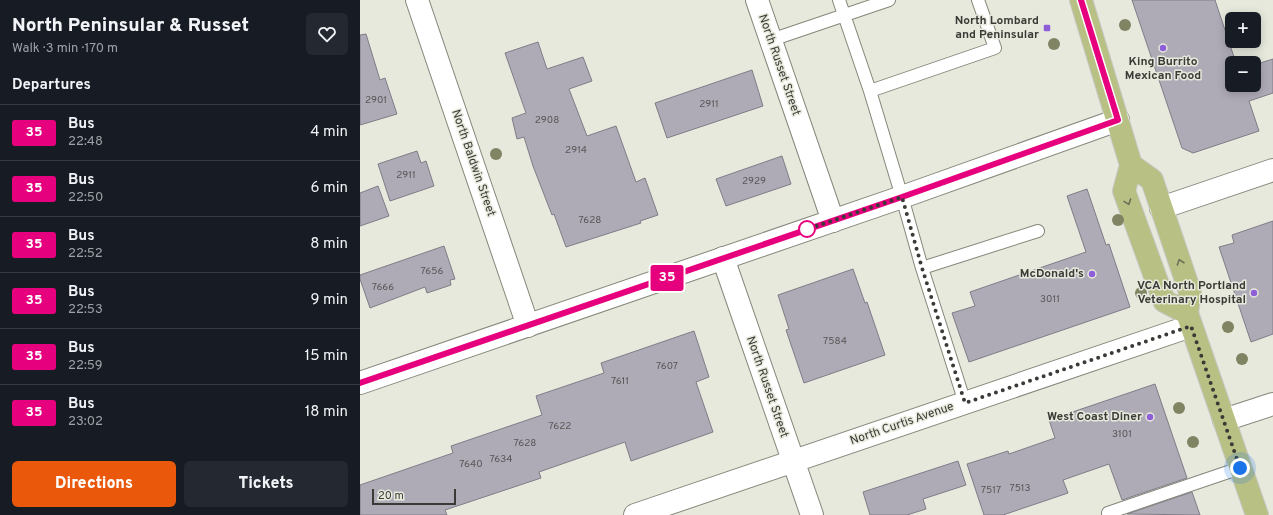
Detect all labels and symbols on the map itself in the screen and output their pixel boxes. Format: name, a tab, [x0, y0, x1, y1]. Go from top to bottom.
street label: North Russet Street	[754, 12, 804, 118]
place label: North Lombard and Peninsular	[955, 13, 1039, 43]
marker: North Lombard and Peninsular	[1042, 23, 1052, 33]
marker: King Burrito Mexican Food	[1158, 43, 1168, 53]
place label: King Burrito Mexican Food	[1125, 54, 1201, 84]
house number: 2901	[365, 94, 387, 107]
house number: 2911	[699, 98, 719, 111]
street label: North Baldwin Street	[447, 107, 499, 219]
house number: 2908	[535, 114, 559, 127]
house number: 2914	[565, 144, 587, 157]
house number: 2911	[396, 169, 416, 182]
house number: 2929	[742, 175, 766, 188]
one-way arrow	[1123, 199, 1132, 206]
house number: 7628	[579, 214, 601, 227]
unlabelled marker	[798, 220, 816, 238]
one-way arrow	[1176, 259, 1185, 266]
house number: 7656	[421, 265, 443, 278]
line badge: 35	[649, 265, 685, 291]
place label: McDonald's	[1020, 266, 1084, 282]
marker: McDonald's	[1087, 269, 1097, 279]
place label: VCA North Portland Veterinary Hospital	[1137, 278, 1246, 308]
house number: 7666	[372, 281, 394, 294]
marker: VCA North Portland Veterinary Hospital	[1249, 288, 1259, 298]
house number: 3011	[1040, 293, 1060, 306]
street label: North Russet Street	[742, 334, 792, 440]
house number: 7584	[823, 335, 847, 348]
house number: 7607	[656, 360, 678, 373]
house number: 7611	[611, 375, 629, 388]
street label: North Curtis Avenue	[848, 399, 956, 449]
place label: West Coast Diner	[1047, 409, 1142, 425]
marker: West Coast Diner	[1145, 412, 1155, 422]
house number: 7622	[549, 420, 571, 433]
house number: 3101	[1112, 428, 1132, 441]
house number: 7628	[514, 437, 536, 450]
house number: 7634	[490, 453, 512, 466]
house number: 7640	[459, 458, 483, 471]
your location	[1230, 458, 1250, 478]
house number: 7513	[1009, 482, 1031, 495]
house number: 7517	[981, 484, 1001, 497]
scale bar	[372, 487, 456, 506]

